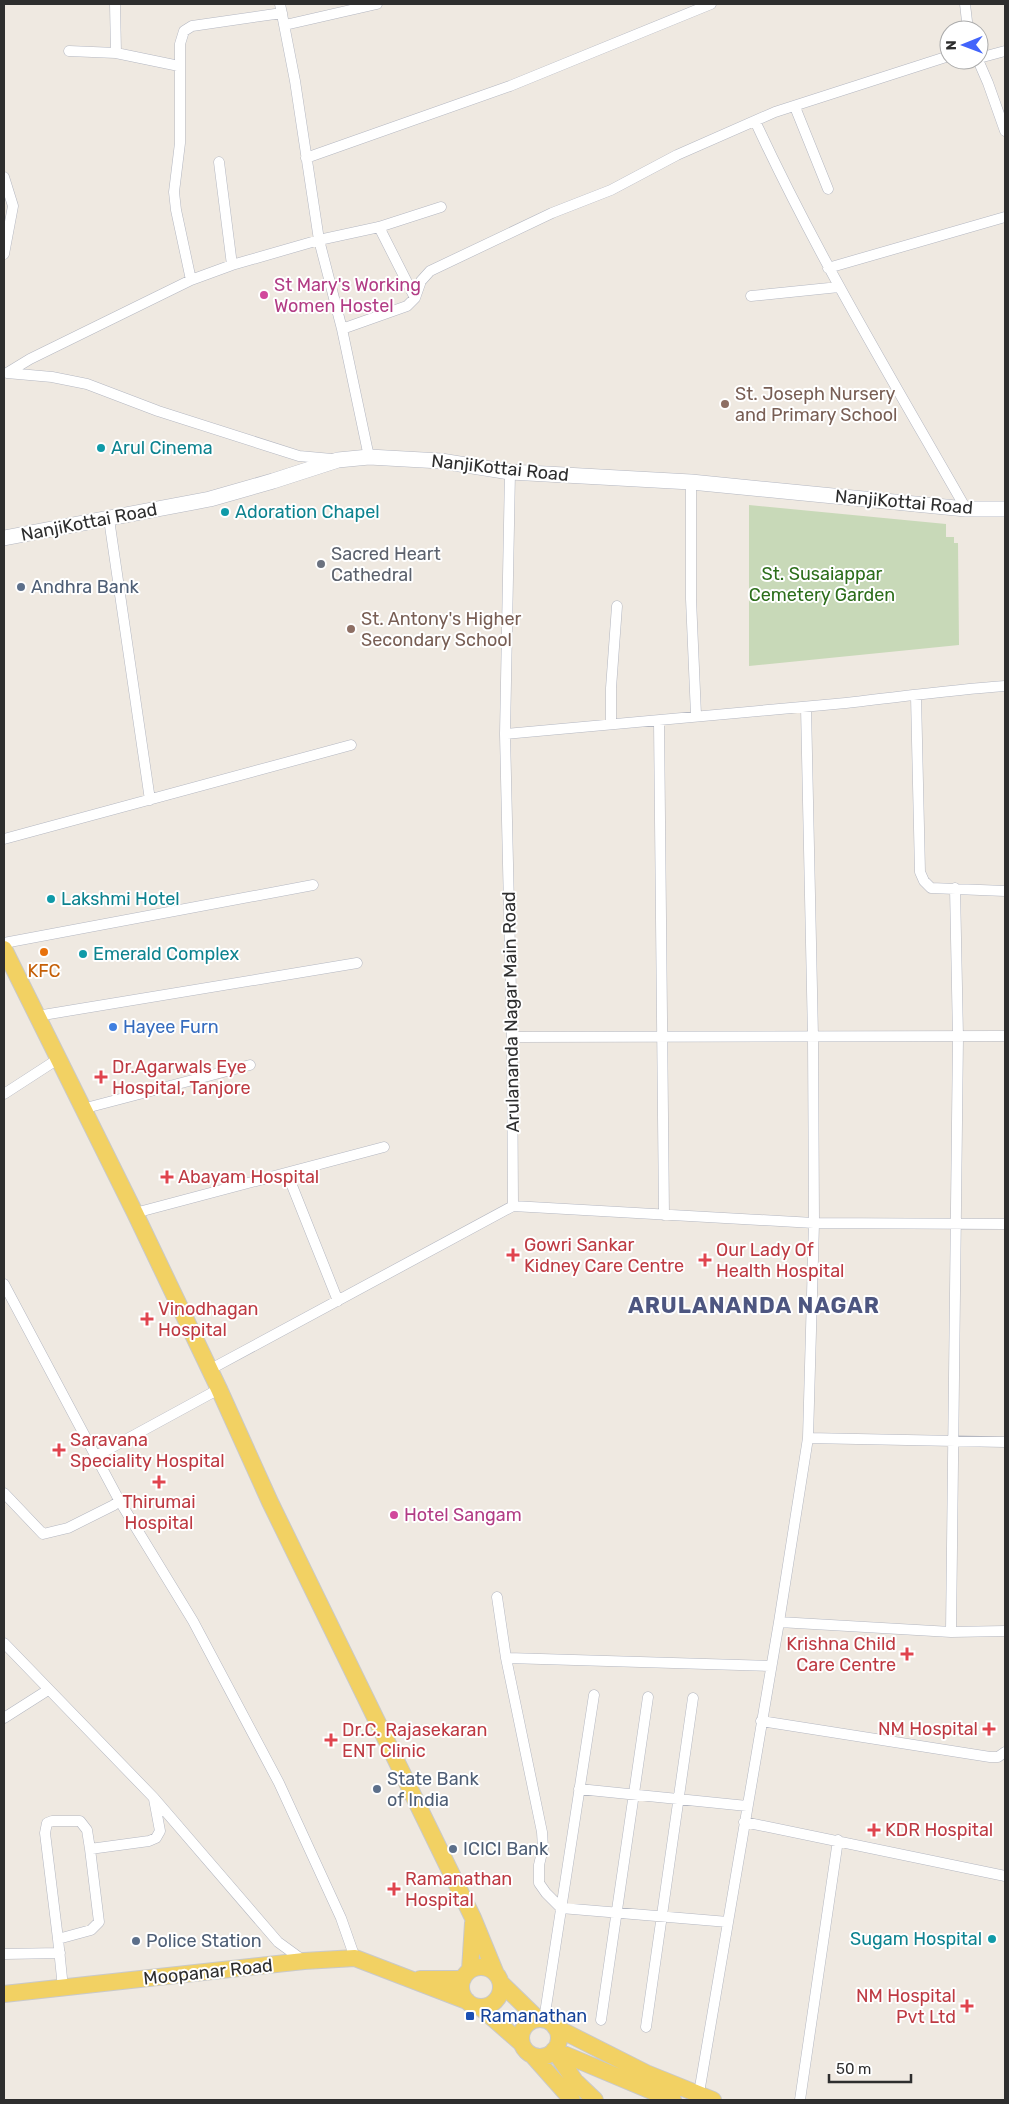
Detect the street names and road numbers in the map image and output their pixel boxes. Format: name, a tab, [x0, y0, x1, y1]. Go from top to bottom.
street label: NanjiKottai Road	[430, 450, 570, 486]
street label: NanjiKottai Road	[834, 485, 974, 519]
street label: NanjiKottai Road	[19, 498, 159, 546]
street label: Arulananda Nagar Main Road	[498, 891, 524, 1133]
street label: Moopanar Road	[142, 1954, 274, 1990]

